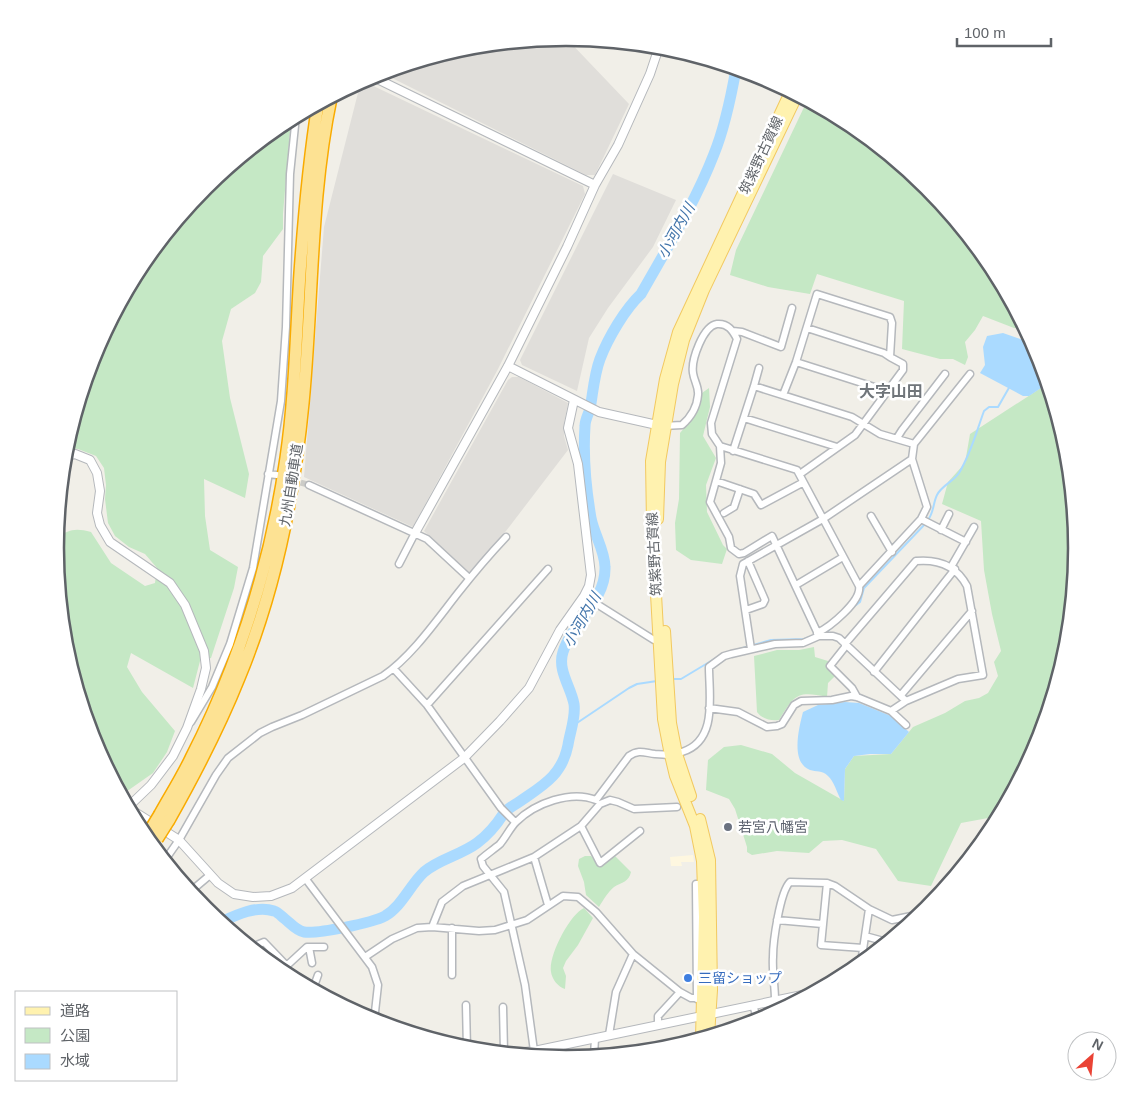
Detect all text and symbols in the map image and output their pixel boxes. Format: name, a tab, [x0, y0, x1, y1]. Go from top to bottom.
scale bar	[957, 15, 1051, 47]
text: 100 m	[964, 24, 1006, 41]
street label: 筑紫野古賀線	[736, 114, 786, 196]
water label: 小河内川	[654, 199, 699, 261]
district label: 大字山田	[859, 383, 923, 400]
street label: 九州自動車道	[277, 442, 305, 528]
street label: 筑紫野古賀線	[644, 512, 664, 596]
water label: 小河内川	[559, 588, 605, 650]
place label: 若宮八幡宮	[738, 819, 808, 835]
marker: 若宮八幡宮	[722, 821, 734, 833]
place label: 三留ショップ	[698, 970, 782, 986]
marker: 三留ショップ	[682, 972, 694, 984]
legend	[15, 991, 178, 1081]
text: 道路	[60, 1002, 90, 1019]
text: 公園	[60, 1027, 90, 1044]
north arrow	[1067, 1031, 1117, 1081]
text: N	[1090, 1035, 1106, 1054]
text: 水域	[60, 1052, 90, 1069]

